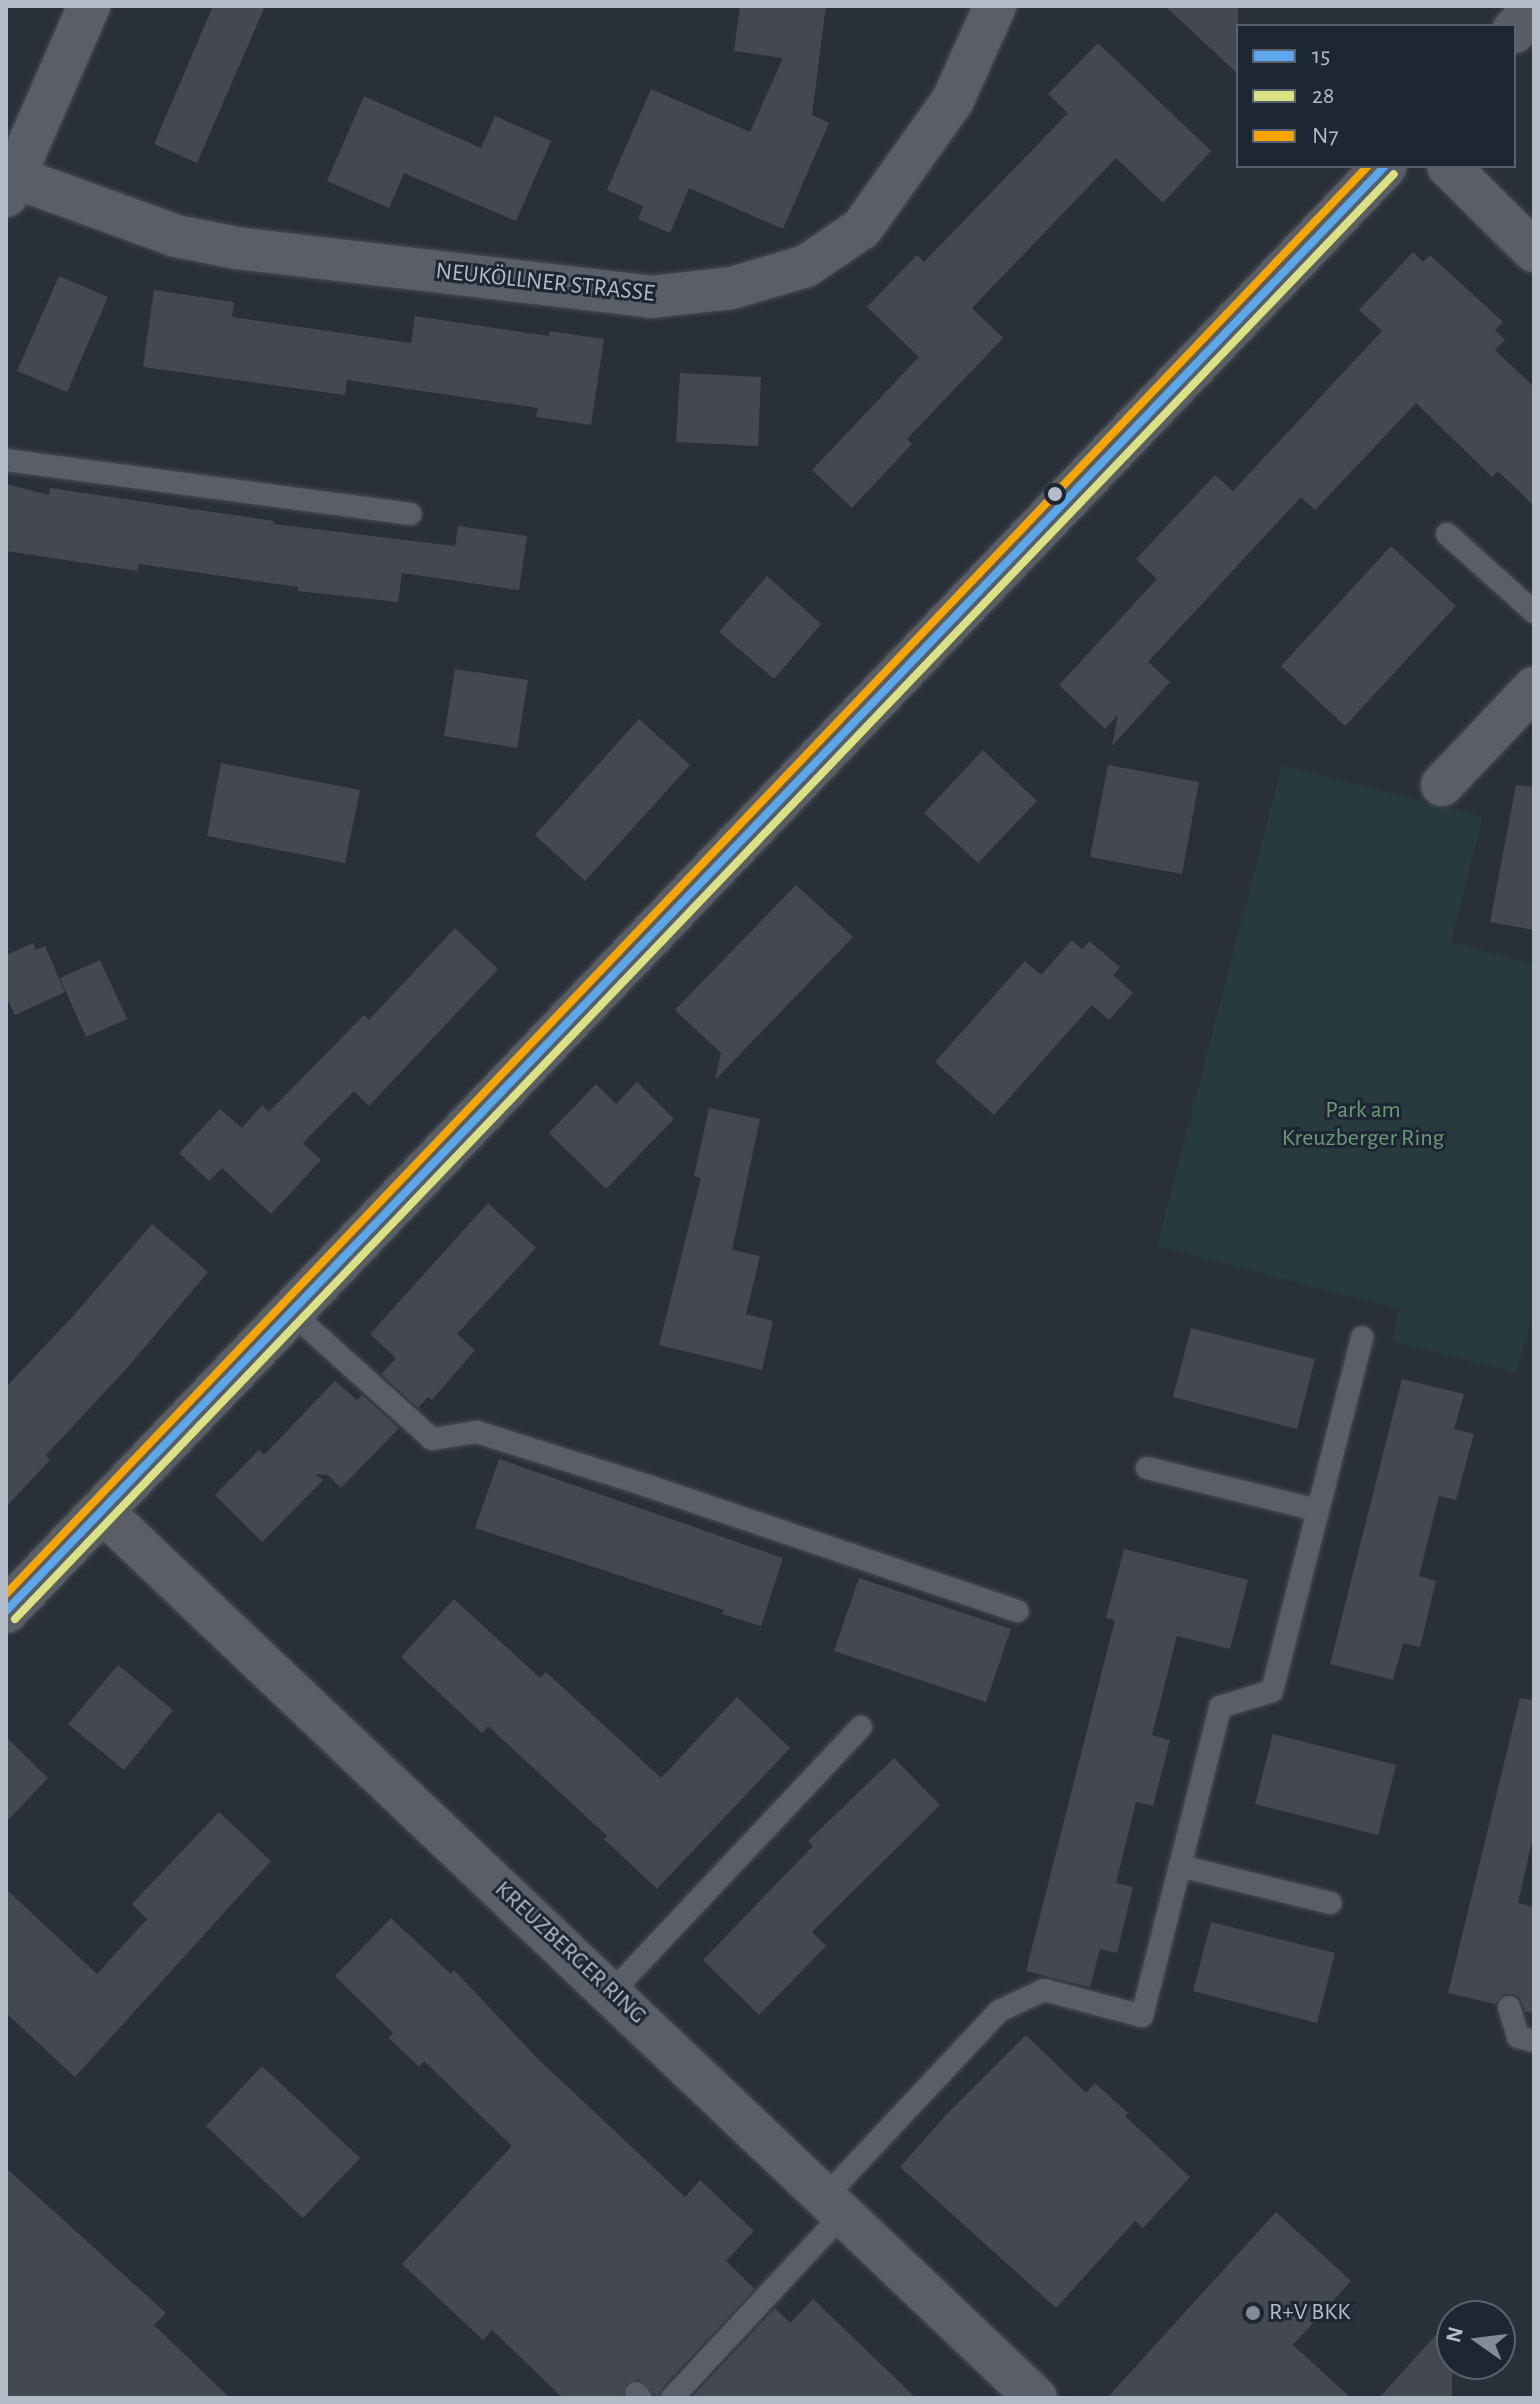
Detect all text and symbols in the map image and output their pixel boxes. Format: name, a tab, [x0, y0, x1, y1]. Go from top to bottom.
legend	[1236, 24, 1516, 168]
text: 15	[1312, 44, 1330, 68]
text: 28	[1312, 84, 1334, 108]
text: N7	[1312, 124, 1338, 148]
street label: NEUKÖLLNER STRASSE	[434, 257, 656, 309]
unlabelled marker	[1047, 486, 1063, 502]
park label: Park am Kreuzberger Ring	[1282, 1097, 1444, 1153]
street label: KREUZBERGER RING	[488, 1875, 652, 2031]
place label: R+V BKK	[1269, 2299, 1350, 2327]
north arrow	[1436, 2300, 1516, 2380]
marker: R+V BKK	[1244, 2304, 1262, 2322]
text: N	[1442, 2325, 1467, 2345]

